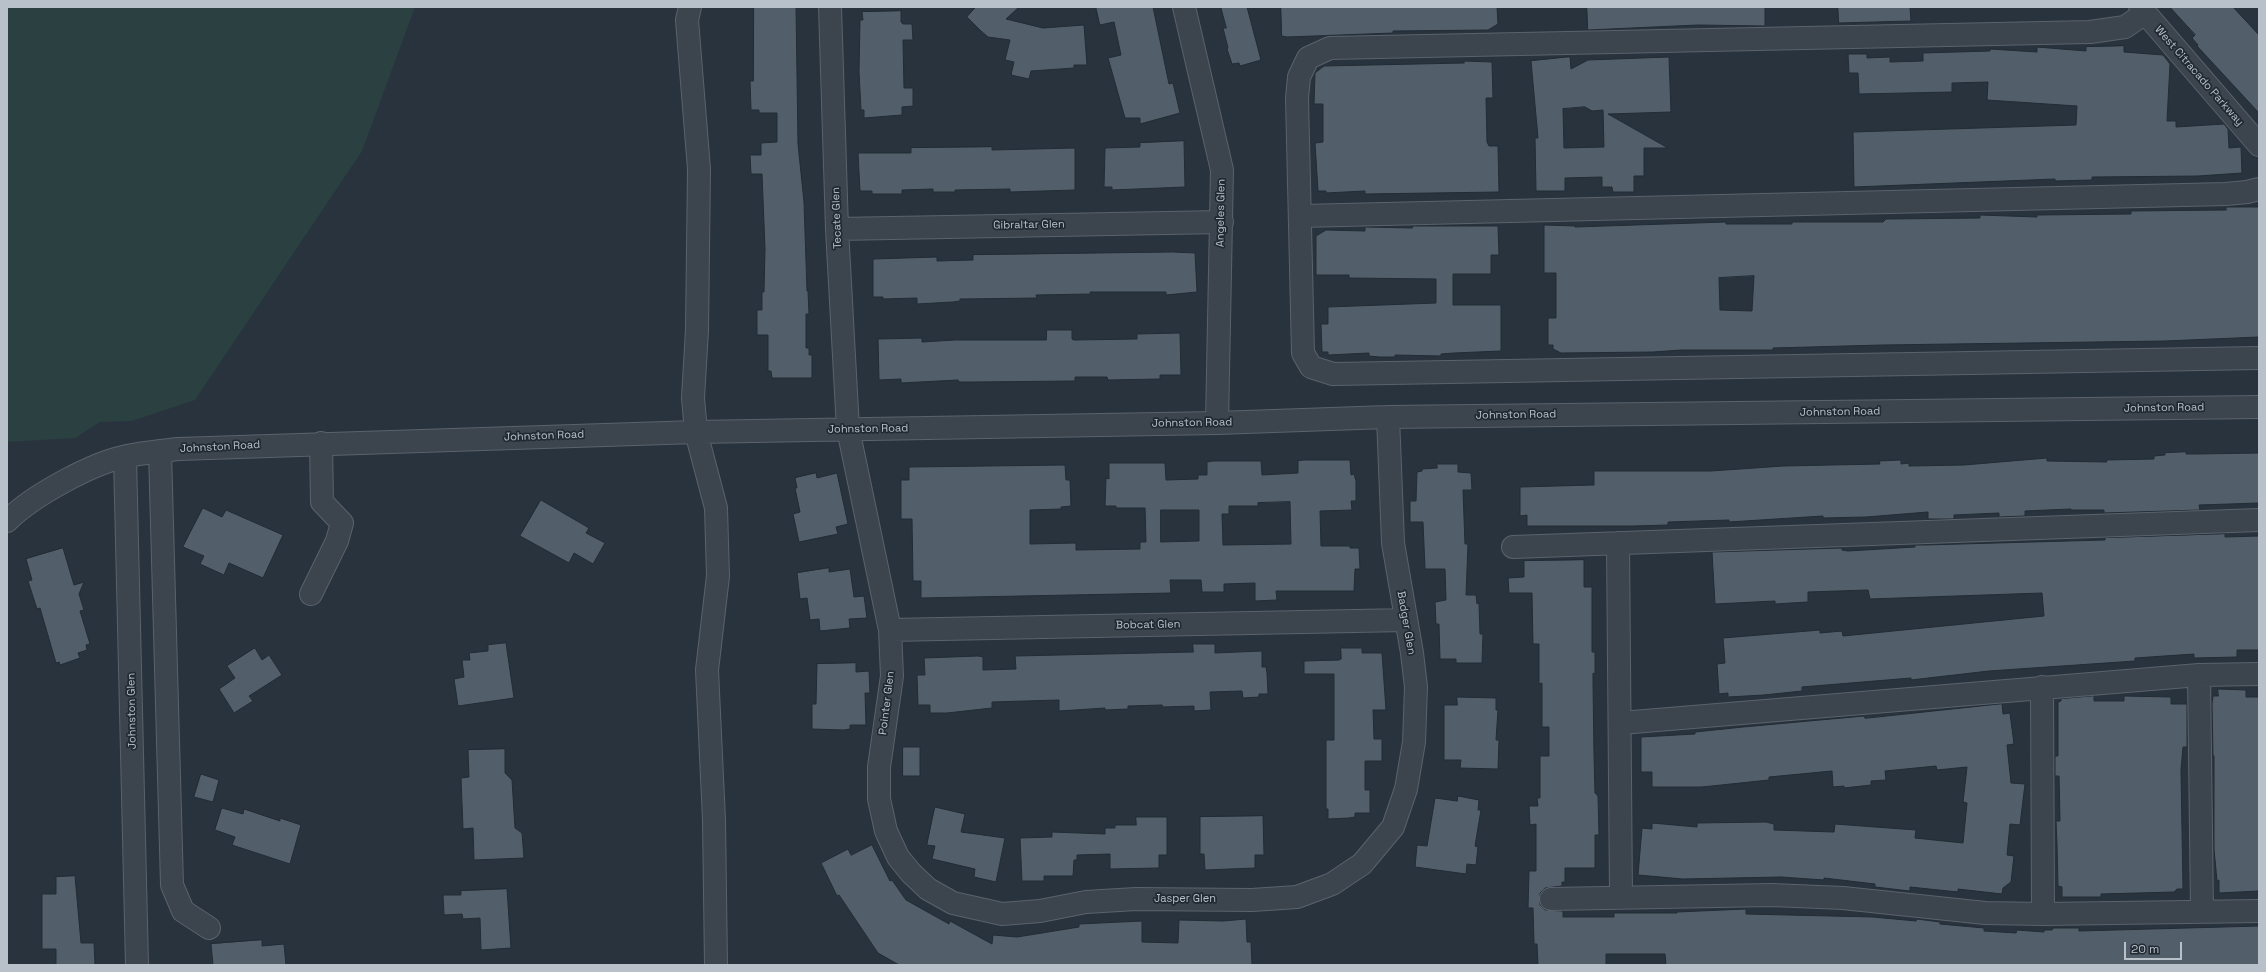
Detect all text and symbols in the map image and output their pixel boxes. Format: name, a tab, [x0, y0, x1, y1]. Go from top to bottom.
street label: West Citracado Parkway	[2152, 23, 2246, 129]
street label: Angeles Glen	[1214, 179, 1228, 247]
street label: Tecate Glen	[829, 187, 845, 249]
street label: Gibraltar Glen	[993, 218, 1065, 232]
street label: Johnston Road	[2124, 401, 2204, 415]
street label: Johnston Road	[1800, 405, 1880, 419]
street label: Johnston Road	[1476, 408, 1556, 422]
street label: Johnston Road	[1152, 416, 1232, 430]
street label: Johnston Road	[828, 422, 908, 436]
street label: Johnston Road	[504, 428, 584, 444]
street label: Johnston Road	[179, 438, 261, 456]
street label: Badger Glen	[1394, 590, 1418, 656]
street label: Bobcat Glen	[1115, 618, 1181, 632]
street label: Pointer Glen	[877, 670, 897, 736]
street label: Johnston Glen	[125, 673, 139, 749]
street label: Jasper Glen	[1154, 892, 1216, 906]
scale bar	[2126, 934, 2184, 960]
text: 20 m	[2131, 941, 2159, 957]

